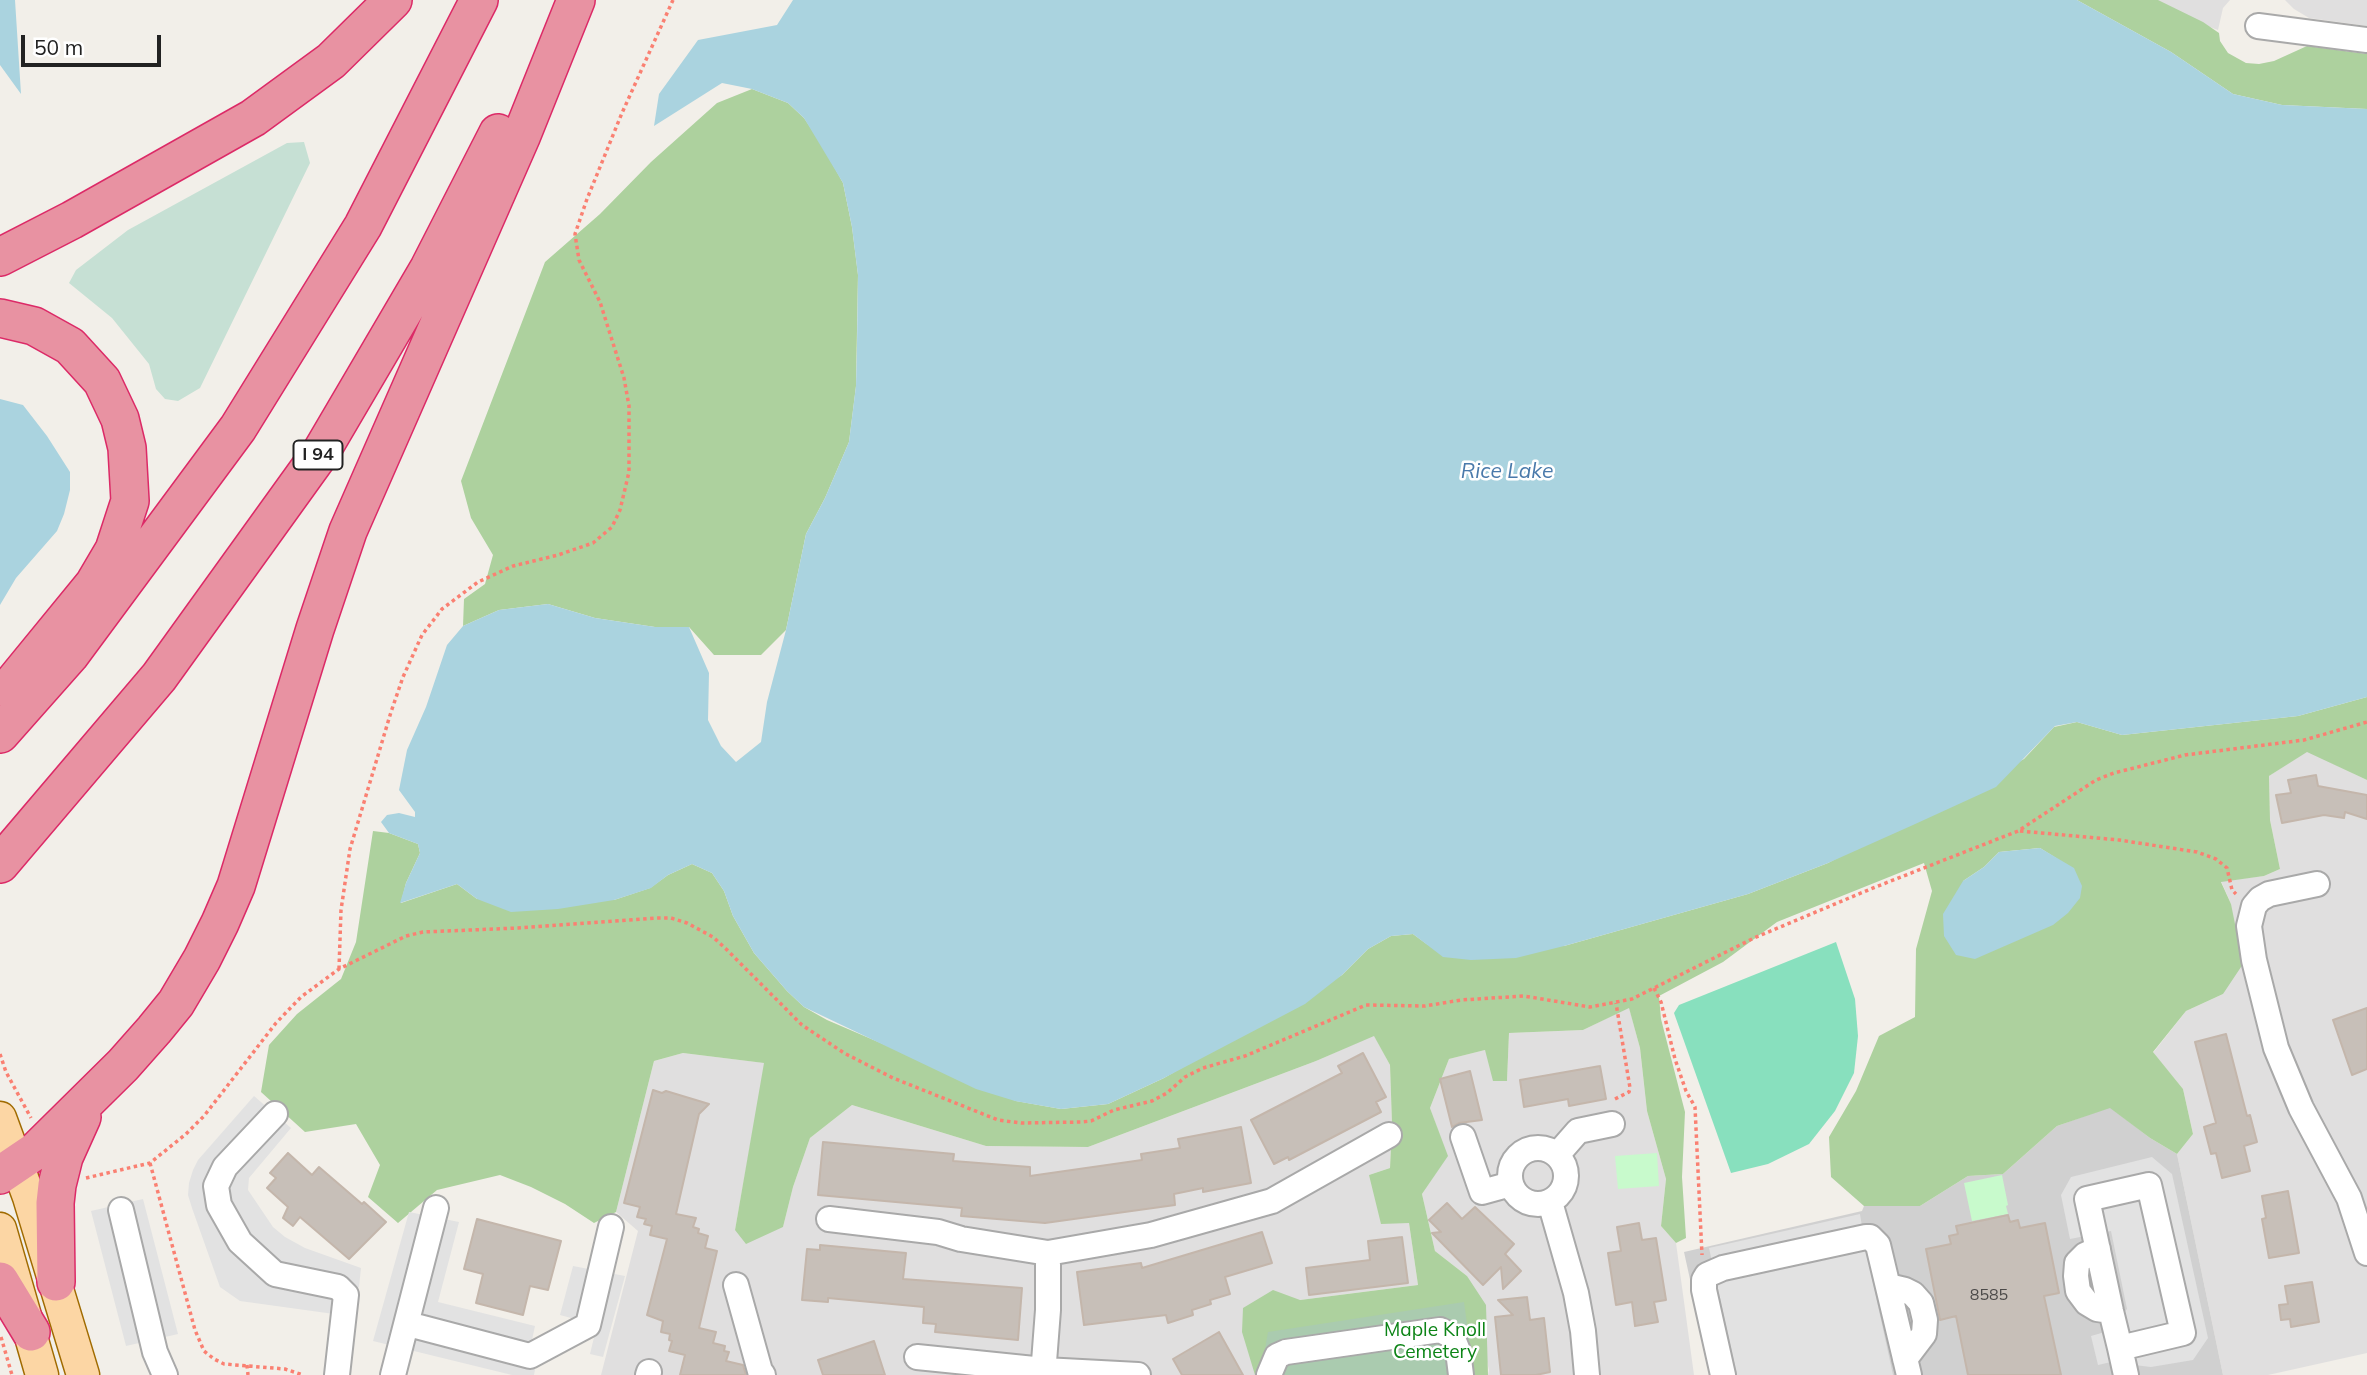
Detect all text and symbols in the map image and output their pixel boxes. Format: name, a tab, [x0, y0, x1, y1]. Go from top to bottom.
scale bar	[24, 21, 164, 65]
text: 50 m	[34, 34, 83, 60]
road number: I 94	[294, 440, 342, 470]
water label: Rice Lake	[1461, 459, 1553, 485]
house number: 8585	[1970, 1285, 2008, 1305]
park label: Maple Knoll Cemetery	[1384, 1319, 1486, 1363]

